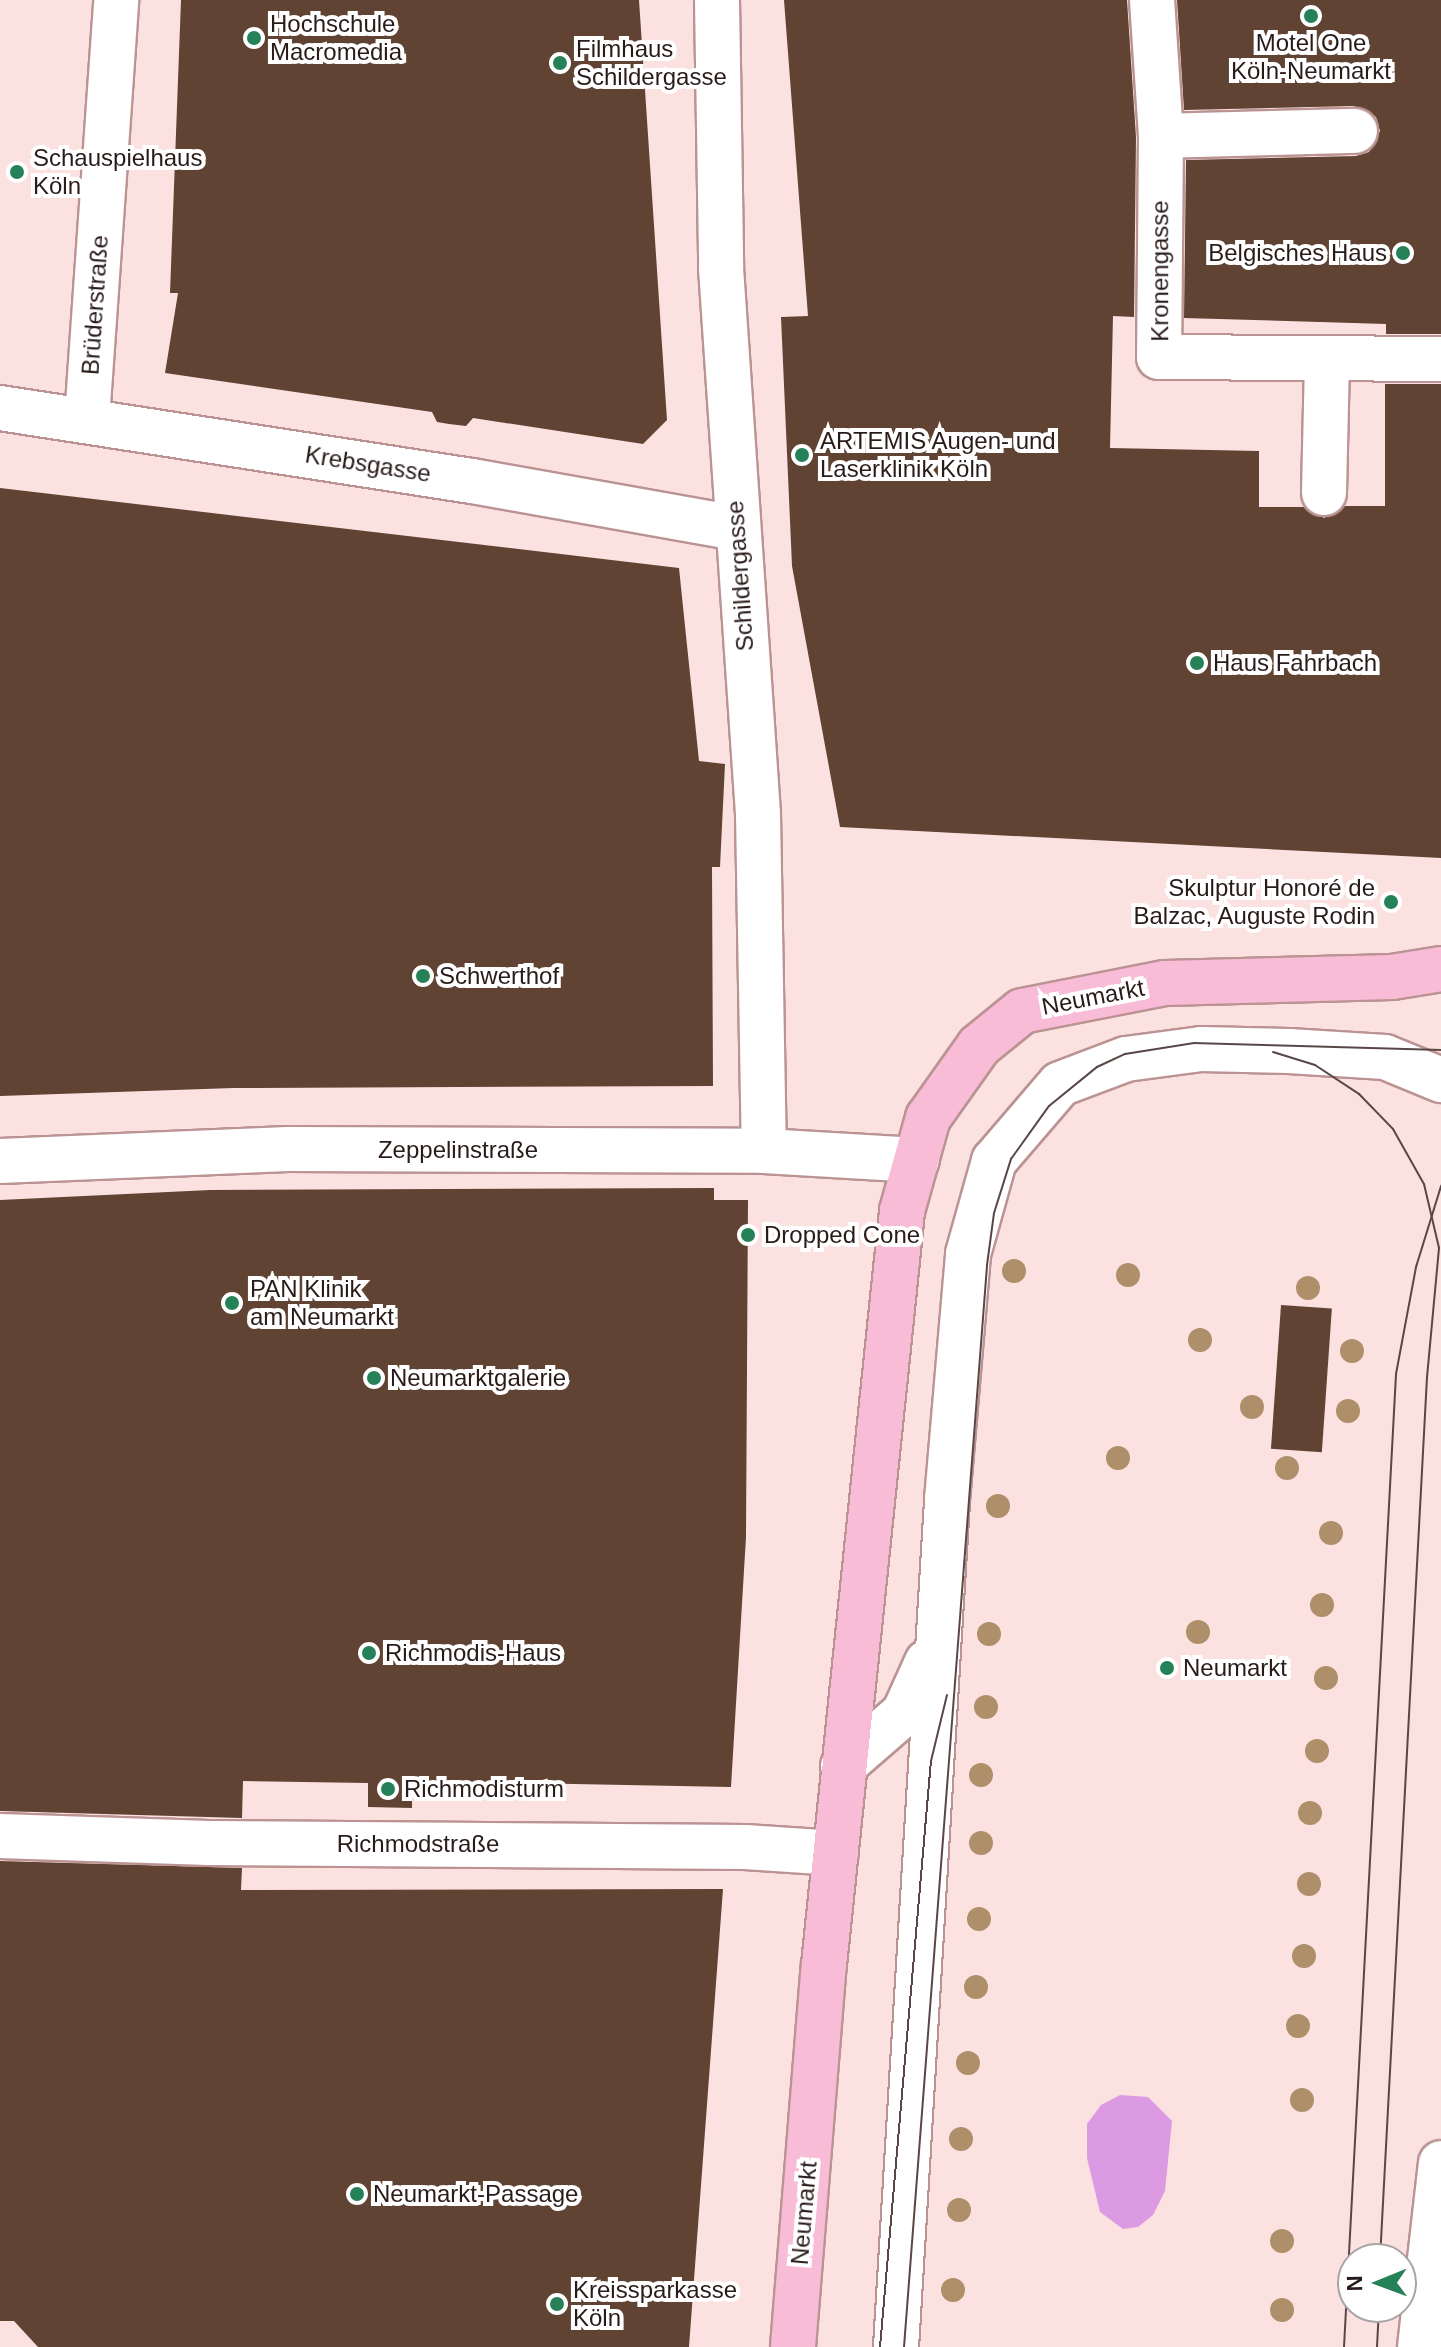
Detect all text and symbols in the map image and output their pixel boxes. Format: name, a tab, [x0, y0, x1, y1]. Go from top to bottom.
marker: Motel One Köln-Neumarkt	[1302, 7, 1320, 25]
place label: Hochschule Macromedia	[270, 10, 402, 66]
marker: Hochschule Macromedia	[245, 29, 263, 47]
place label: Motel One Köln-Neumarkt	[1231, 29, 1391, 85]
place label: Filmhaus Schildergasse	[576, 35, 727, 91]
marker: Filmhaus Schildergasse	[551, 54, 569, 72]
place label: Schauspielhaus Köln	[33, 144, 202, 200]
marker: Schauspielhaus Köln	[8, 163, 26, 181]
street label: Kronengasse	[1146, 200, 1174, 342]
street label: Brüderstraße	[76, 234, 114, 376]
place label: Belgisches Haus	[1208, 239, 1387, 267]
marker: Belgisches Haus	[1394, 244, 1412, 262]
place label: ARTEMIS Augen- und Laserklinik Köln	[820, 427, 1057, 483]
street label: Krebsgasse	[303, 440, 433, 488]
marker: ARTEMIS Augen- und Laserklinik Köln	[791, 444, 813, 466]
street label: Schildergasse	[720, 500, 760, 652]
place label: Haus Fahrbach	[1213, 649, 1377, 677]
marker: Haus Fahrbach	[1188, 654, 1206, 672]
place label: Skulptur Honoré de Balzac, Auguste Rodin	[1132, 874, 1375, 930]
marker: Skulptur Honoré de Balzac, Auguste Rodin	[1382, 893, 1400, 911]
place label: Schwerthof	[439, 962, 559, 990]
marker: Schwerthof	[414, 967, 432, 985]
street label: Neumarkt	[1039, 973, 1147, 1021]
street label: Zeppelinstraße	[378, 1136, 538, 1164]
place label: Dropped Cone	[764, 1221, 920, 1249]
marker: Dropped Cone	[739, 1226, 757, 1244]
place label: PAN Klinik am Neumarkt	[250, 1275, 394, 1331]
marker: PAN Klinik am Neumarkt	[221, 1292, 243, 1314]
place label: Neumarktgalerie	[390, 1364, 566, 1392]
marker: Neumarktgalerie	[365, 1369, 383, 1387]
place label: Richmodis-Haus	[385, 1639, 561, 1667]
marker: Richmodis-Haus	[360, 1644, 378, 1662]
place label: Neumarkt	[1183, 1654, 1287, 1682]
marker: Neumarkt	[1158, 1659, 1176, 1677]
place label: Richmodisturm	[404, 1775, 564, 1803]
marker: Richmodisturm	[379, 1780, 397, 1798]
street label: Richmodstraße	[337, 1830, 499, 1858]
street label: Neumarkt	[785, 2160, 823, 2266]
place label: Neumarkt-Passage	[373, 2180, 578, 2208]
marker: Neumarkt-Passage	[348, 2185, 366, 2203]
north arrow	[1337, 2243, 1417, 2323]
text: N	[1342, 2275, 1367, 2292]
place label: Kreissparkasse Köln	[573, 2276, 737, 2332]
marker: Kreissparkasse Köln	[548, 2295, 566, 2313]

